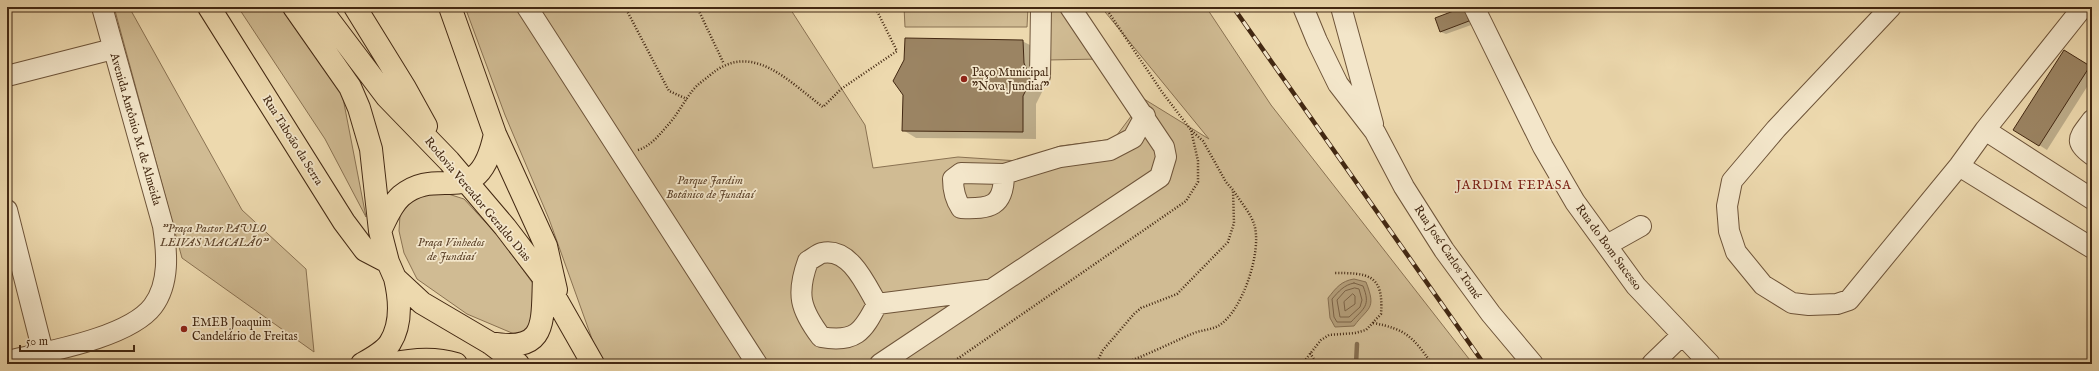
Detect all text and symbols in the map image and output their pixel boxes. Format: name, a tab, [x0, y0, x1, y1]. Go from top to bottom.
street label: Avenida Antônio M. de Almeida	[106, 50, 165, 208]
place label: Paço Municipal "Nova Jundiaí"	[972, 65, 1049, 95]
marker: Paço Municipal "Nova Jundiaí"	[959, 74, 969, 84]
street label: Rua Taboão da Serra	[259, 93, 327, 189]
street label: Rodovia Vereador Geraldo Dias	[421, 134, 534, 265]
park label: Parque Jardim Botânico de Jundiaí	[666, 173, 757, 202]
district label: JARDIM FEPASA	[1454, 177, 1572, 194]
street label: Rua do Bom Sucesso	[1572, 201, 1645, 294]
street label: Rua José Carlos Tomé	[1410, 202, 1485, 303]
park label: "Praça Pastor PAULO LEIVAS MACALÃO"	[159, 221, 269, 250]
park label: Praça Vinhedos de Jundiaí	[418, 235, 485, 264]
place label: EMEB Joaquim Candelário de Freitas	[192, 315, 298, 344]
marker: EMEB Joaquim Candelário de Freitas	[179, 324, 189, 334]
scale bar	[20, 327, 134, 353]
text: 50 m	[26, 334, 48, 349]

